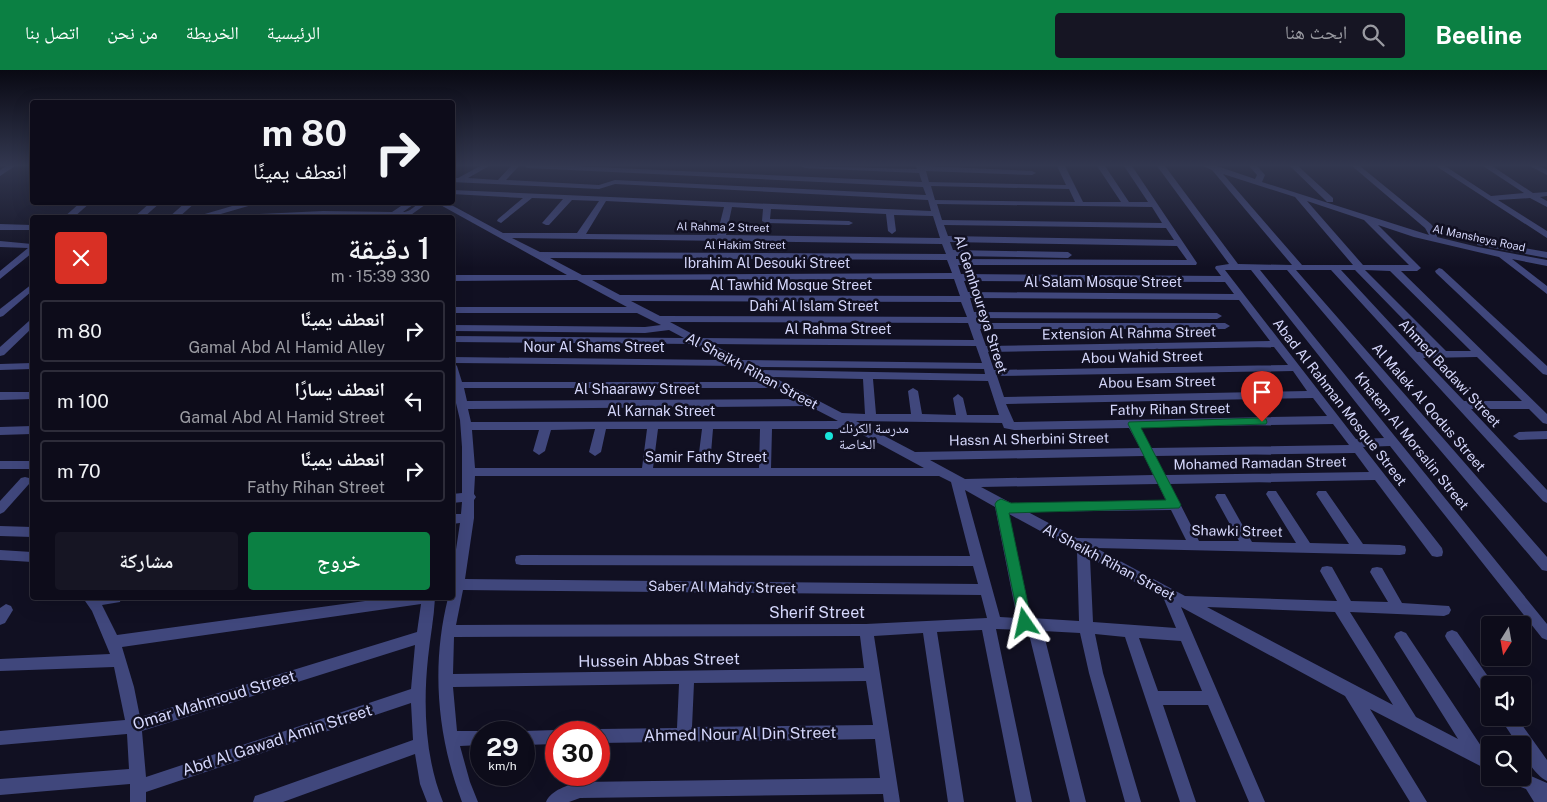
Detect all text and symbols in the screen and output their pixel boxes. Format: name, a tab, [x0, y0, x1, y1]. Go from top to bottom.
search box	[1055, 13, 1405, 58]
text: ابحث هنا	[1285, 21, 1347, 43]
icon: search	[1359, 21, 1387, 49]
text: Beeline	[1435, 21, 1522, 49]
text: اتصل بنا	[25, 22, 79, 43]
text: من نحن	[107, 22, 158, 43]
text: الخريطة	[186, 22, 239, 43]
text: الرئيسية	[267, 22, 320, 43]
text: 80 m	[262, 113, 347, 154]
icon: right	[365, 120, 430, 185]
text: انعطف يمينًا	[253, 158, 347, 184]
street label: Al Rahma 2 Street	[676, 220, 770, 234]
street label: Al Mansheya Road	[1432, 222, 1526, 254]
text: 1 دقيقة	[348, 230, 430, 266]
button: close	[55, 232, 107, 284]
street label: Al Gemhoureya Street	[951, 233, 1011, 375]
street label: Al Hakim Street	[704, 239, 786, 251]
street label: Ibrahim Al Desouki Street	[684, 255, 850, 271]
text: 330 m · 15:39	[331, 267, 430, 286]
street label: Al Salam Mosque Street	[1024, 274, 1182, 290]
street label: Al Tawhid Mosque Street	[710, 277, 872, 293]
street label: Dahi Al Islam Street	[749, 298, 879, 314]
text: انعطف يمينًا	[300, 308, 385, 330]
street label: Abad Al Rahman Mosque Street	[1270, 315, 1410, 489]
street label: Ahmed Badawi Street	[1396, 316, 1504, 430]
icon: right	[400, 317, 428, 345]
text: 80 m	[57, 320, 102, 342]
street label: Al Rahma Street	[785, 321, 891, 337]
street label: Extension Al Rahma Street	[1042, 323, 1216, 343]
street label: Al Sheikh Rihan Street	[683, 329, 821, 413]
text: Gamal Abd Al Hamid Alley	[188, 338, 385, 357]
street label: Nour Al Shams Street	[523, 339, 665, 355]
street label: Al Malek Al Qodus Street	[1369, 340, 1489, 474]
street label: Abou Wahid Street	[1081, 348, 1203, 366]
street label: Khatem Al Morsalin Street	[1352, 369, 1472, 513]
pin	[1241, 371, 1283, 422]
street label: Abou Esam Street	[1098, 373, 1216, 391]
text: انعطف يسارًا	[295, 378, 385, 400]
icon: arrive	[1248, 378, 1276, 406]
street label: Al Shaarawy Street	[574, 381, 700, 397]
icon: left	[400, 387, 428, 415]
text: 100 m	[57, 390, 109, 412]
street label: Fathy Rihan Street	[1109, 400, 1231, 418]
street label: Al Karnak Street	[607, 403, 715, 419]
text: Gamal Abd Al Hamid Street	[180, 408, 385, 427]
place label: مدرسة الكرنك الخاصة	[839, 420, 909, 452]
marker: مدرسة الكرنك الخاصة	[823, 430, 835, 442]
street label: Hassn Al Sherbini Street	[949, 430, 1109, 448]
text: انعطف يمينًا	[300, 448, 385, 470]
street label: Samir Fathy Street	[645, 449, 767, 465]
street label: Mohamed Ramadan Street	[1173, 453, 1347, 473]
icon: right	[400, 457, 428, 485]
text: 70 m	[57, 460, 101, 482]
text: Fathy Rihan Street	[247, 478, 385, 497]
street label: Al Sheikh Rihan Street	[1040, 520, 1178, 604]
street label: Shawki Street	[1191, 522, 1283, 540]
button: مشاركة	[55, 532, 238, 590]
button: خروج	[248, 532, 430, 590]
street label: Saber Al Mahdy Street	[648, 578, 796, 596]
position arrow	[998, 596, 1050, 648]
street label: Sherif Street	[769, 603, 865, 622]
north arrow	[1481, 616, 1531, 666]
map controls	[1481, 616, 1531, 786]
street label: Hussein Abbas Street	[578, 649, 740, 671]
street label: Omar Mahmoud Street	[130, 666, 298, 734]
button: sound	[1481, 676, 1531, 726]
street label: Abd Al Gawad Amin Street	[180, 700, 374, 780]
speed limit sign: 30	[545, 721, 610, 786]
street label: Ahmed Nour Al Din Street	[644, 723, 836, 745]
text: 29	[486, 732, 519, 762]
button: search	[1481, 736, 1531, 786]
text: km/h	[488, 759, 517, 773]

